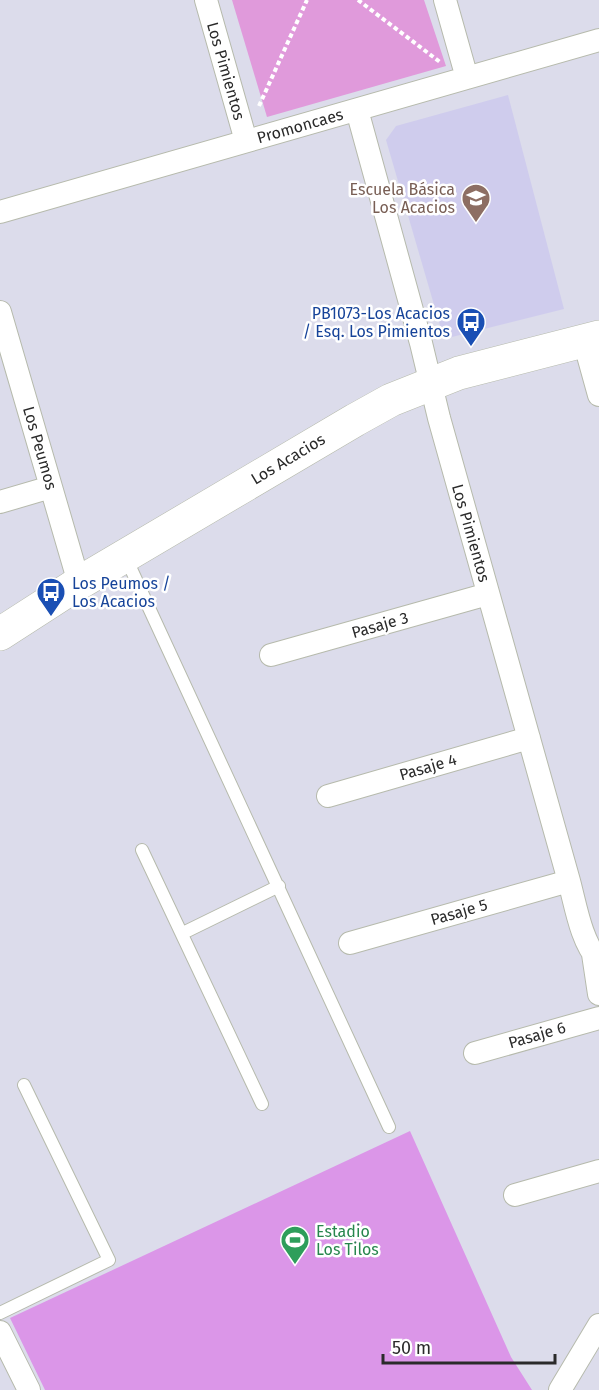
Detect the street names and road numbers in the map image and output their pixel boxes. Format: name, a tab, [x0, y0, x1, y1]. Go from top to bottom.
street label: Los Pimientos	[203, 20, 249, 122]
street label: Promoncaes	[255, 105, 345, 147]
street label: Los Peumos	[19, 404, 61, 492]
street label: Los Acacios	[248, 429, 328, 489]
street label: Los Pimientos	[448, 482, 494, 584]
street label: Pasaje 3	[349, 608, 411, 642]
street label: Pasaje 4	[397, 750, 459, 784]
street label: Pasaje 5	[428, 895, 490, 929]
street label: Pasaje 6	[506, 1018, 568, 1052]

